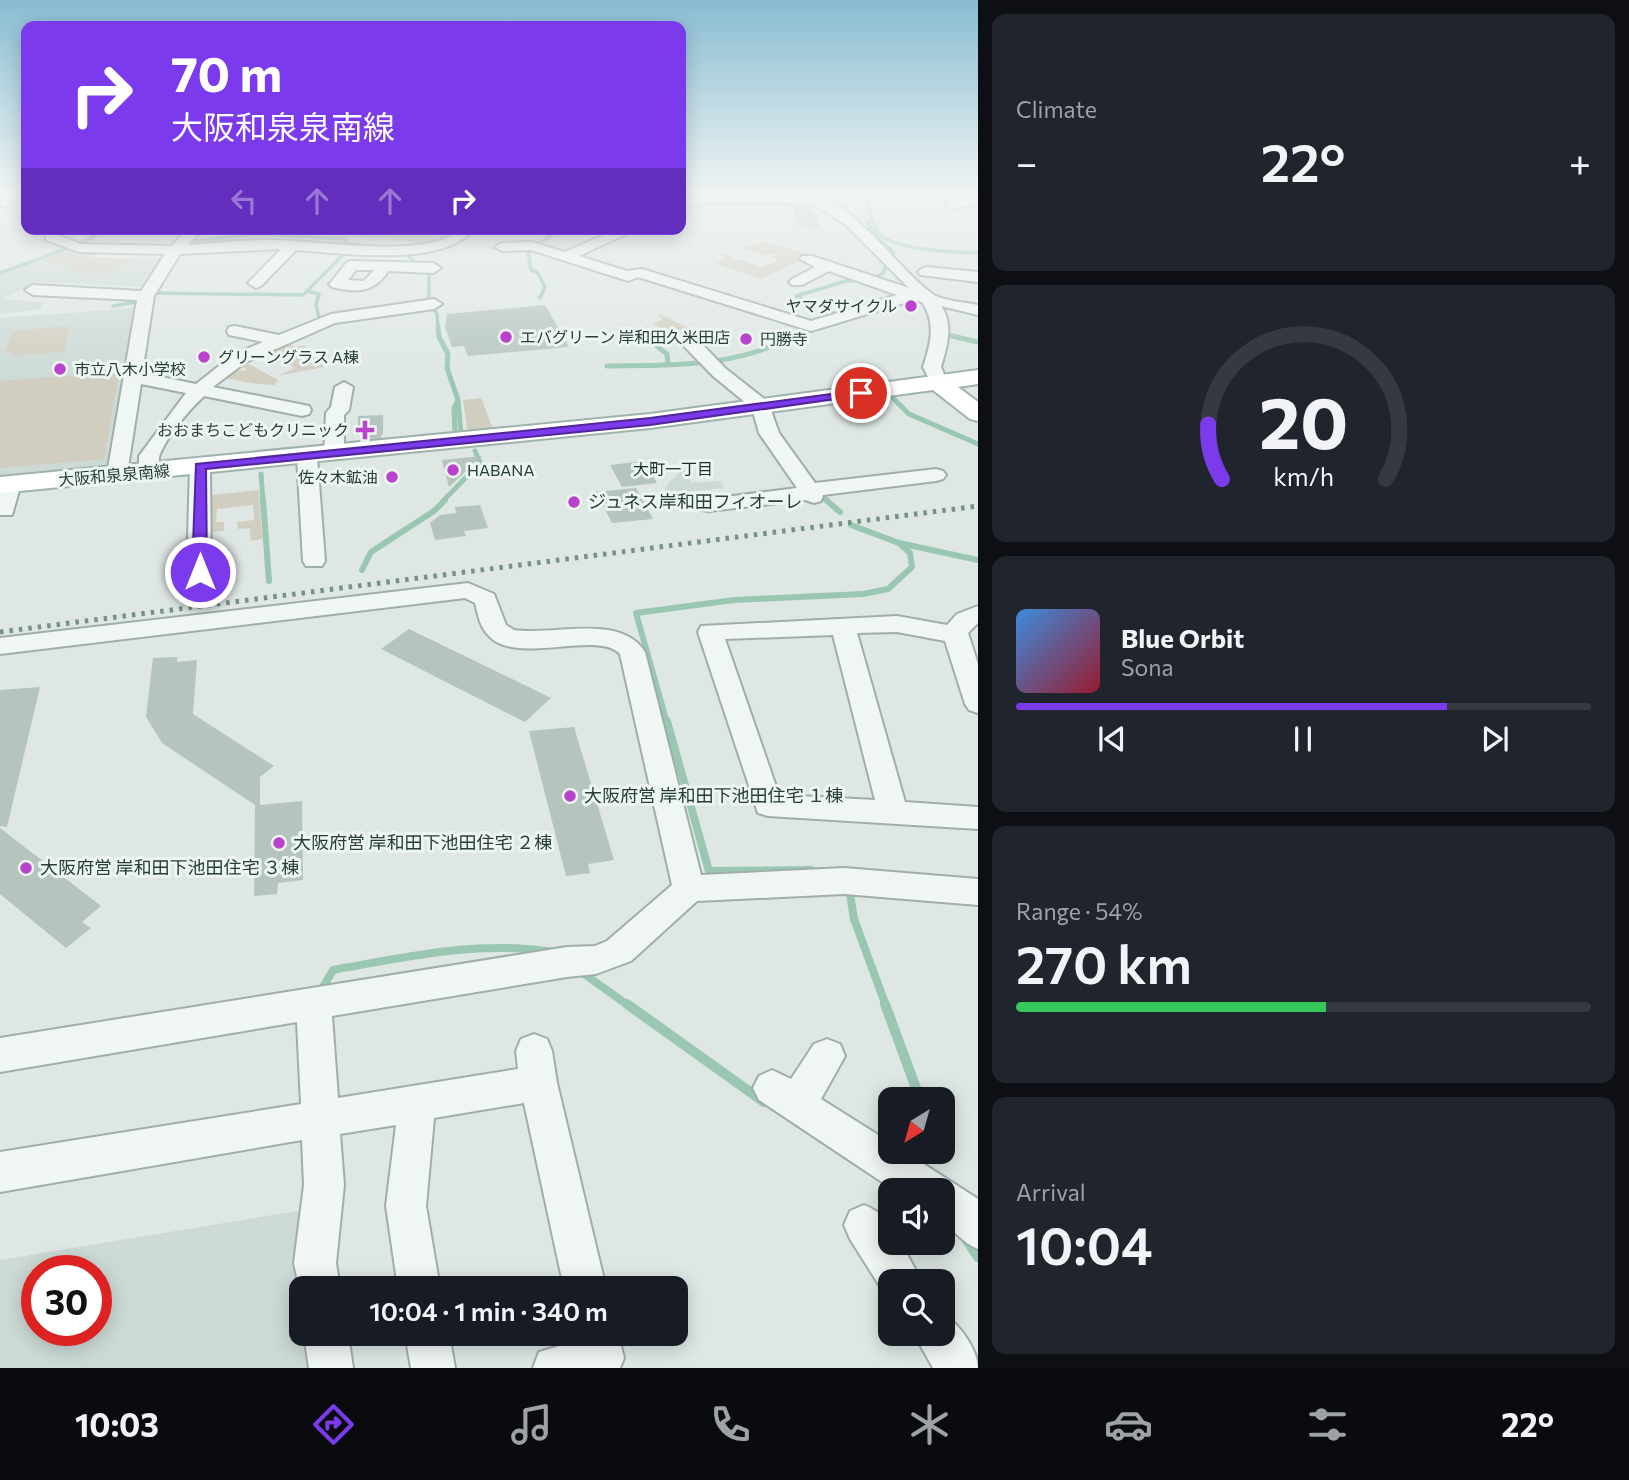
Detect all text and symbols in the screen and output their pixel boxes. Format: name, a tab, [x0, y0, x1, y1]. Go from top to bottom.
text: 70 m	[171, 42, 282, 102]
icon: right	[56, 49, 147, 140]
text: Climate	[1016, 95, 1097, 123]
text: 大阪和泉泉南線	[171, 106, 395, 146]
text: 22°	[1261, 129, 1345, 193]
text: −	[1016, 138, 1038, 185]
text: +	[1569, 138, 1591, 185]
icon: left	[225, 182, 263, 220]
icon: ahead	[298, 182, 336, 220]
icon: ahead	[371, 182, 409, 220]
icon: right	[444, 182, 482, 220]
place label: ヤマダサイクル	[786, 296, 897, 315]
marker: ヤマダサイクル	[903, 298, 919, 314]
place label: エバグリーン 岸和田久米田店	[520, 327, 730, 346]
marker: エバグリーン 岸和田久米田店	[498, 329, 514, 345]
place label: 円勝寺	[760, 329, 808, 348]
marker: 円勝寺	[738, 331, 754, 347]
place label: グリーングラス A棟	[218, 347, 359, 366]
marker: グリーングラス A棟	[196, 349, 212, 365]
place label: 市立八木小学校	[74, 359, 186, 378]
marker: 市立八木小学校	[52, 361, 68, 377]
pin	[831, 363, 891, 423]
icon: arrive	[842, 374, 880, 412]
text: 20	[1259, 376, 1348, 465]
place label: おおまちこどもクリニック	[157, 420, 349, 439]
marker: おおまちこどもクリニック	[355, 420, 375, 440]
district label: 大町一丁目	[633, 459, 713, 478]
street label: 大阪和泉泉南線	[57, 460, 171, 489]
place label: HABANA	[467, 460, 534, 479]
text: km/h	[1273, 461, 1334, 491]
marker: HABANA	[445, 462, 461, 478]
place label: 佐々木鉱油	[298, 467, 378, 486]
marker: 佐々木鉱油	[384, 469, 400, 485]
place label: ジュネス岸和田フィオーレ	[588, 490, 802, 512]
marker: ジュネス岸和田フィオーレ	[566, 494, 582, 510]
position arrow	[163, 535, 237, 609]
text: Blue Orbit	[1121, 622, 1244, 653]
text: Sona	[1121, 653, 1173, 681]
icon: previous	[1093, 720, 1131, 758]
icon: pause	[1284, 720, 1322, 758]
icon: next	[1476, 720, 1514, 758]
place label: 大阪府営 岸和田下池田住宅 １棟	[584, 784, 843, 806]
marker: 大阪府営 岸和田下池田住宅 １棟	[562, 788, 578, 804]
place label: 大阪府営 岸和田下池田住宅 ２棟	[293, 831, 552, 853]
marker: 大阪府営 岸和田下池田住宅 ２棟	[271, 835, 287, 851]
place label: 大阪府営 岸和田下池田住宅 ３棟	[40, 856, 299, 878]
marker: 大阪府営 岸和田下池田住宅 ３棟	[18, 860, 34, 876]
text: Range · 54%	[1016, 897, 1142, 925]
text: 270 km	[1016, 931, 1192, 995]
north arrow	[878, 1087, 956, 1164]
map controls	[878, 1087, 955, 1346]
button: sound	[878, 1178, 955, 1255]
text: Arrival	[1016, 1178, 1086, 1206]
text: 10:04	[1016, 1212, 1153, 1276]
speed limit sign: 30	[21, 1255, 112, 1346]
button: search	[878, 1269, 955, 1346]
text: 10:04 · 1 min · 340 m	[369, 1295, 608, 1326]
icon: directions	[309, 1400, 358, 1449]
icon: music	[507, 1400, 556, 1449]
icon: phone	[706, 1400, 755, 1449]
icon: climate	[905, 1400, 954, 1449]
icon: car	[1104, 1400, 1153, 1449]
icon: filters	[1303, 1400, 1352, 1449]
text: 10:03	[75, 1404, 159, 1444]
text: 22°	[1501, 1404, 1554, 1444]

